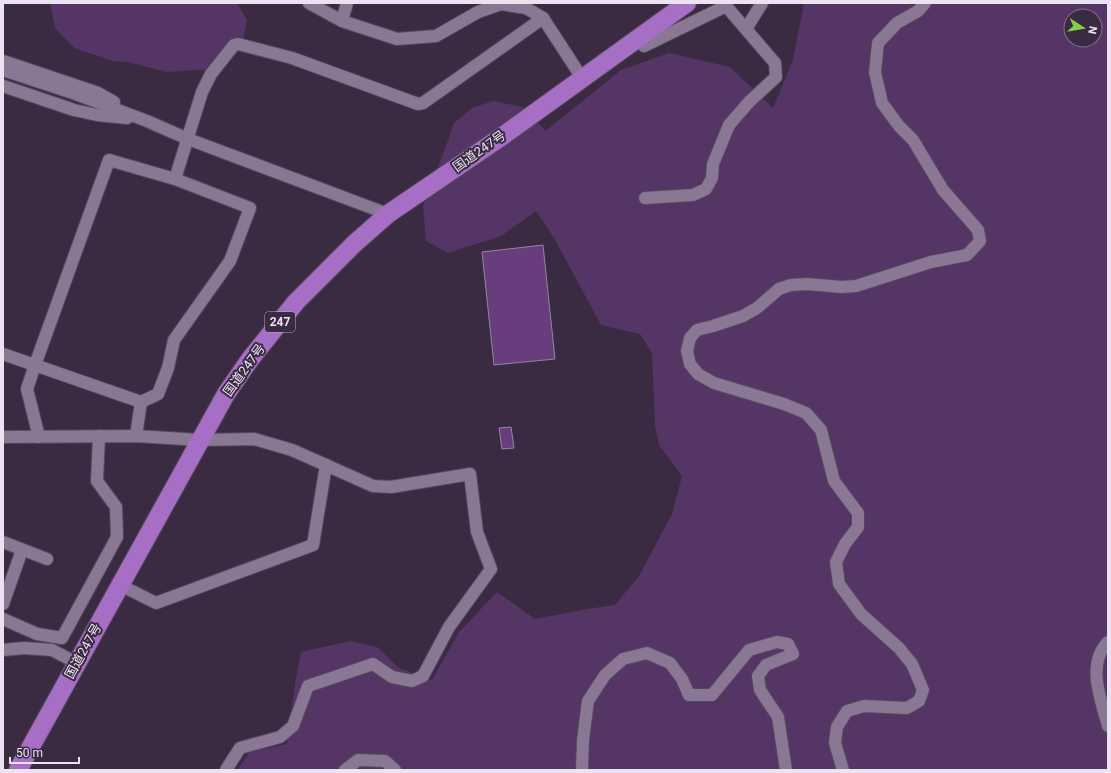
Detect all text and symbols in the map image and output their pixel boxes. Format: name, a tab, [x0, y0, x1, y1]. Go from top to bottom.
north arrow	[1063, 8, 1103, 48]
text: N	[1085, 25, 1099, 35]
street label: 国道247号	[450, 127, 508, 175]
road number: 247	[265, 312, 295, 332]
street label: 国道247号	[220, 341, 268, 399]
street label: 国道247号	[62, 621, 104, 681]
scale bar	[10, 739, 79, 765]
text: 50 m	[16, 746, 43, 760]

